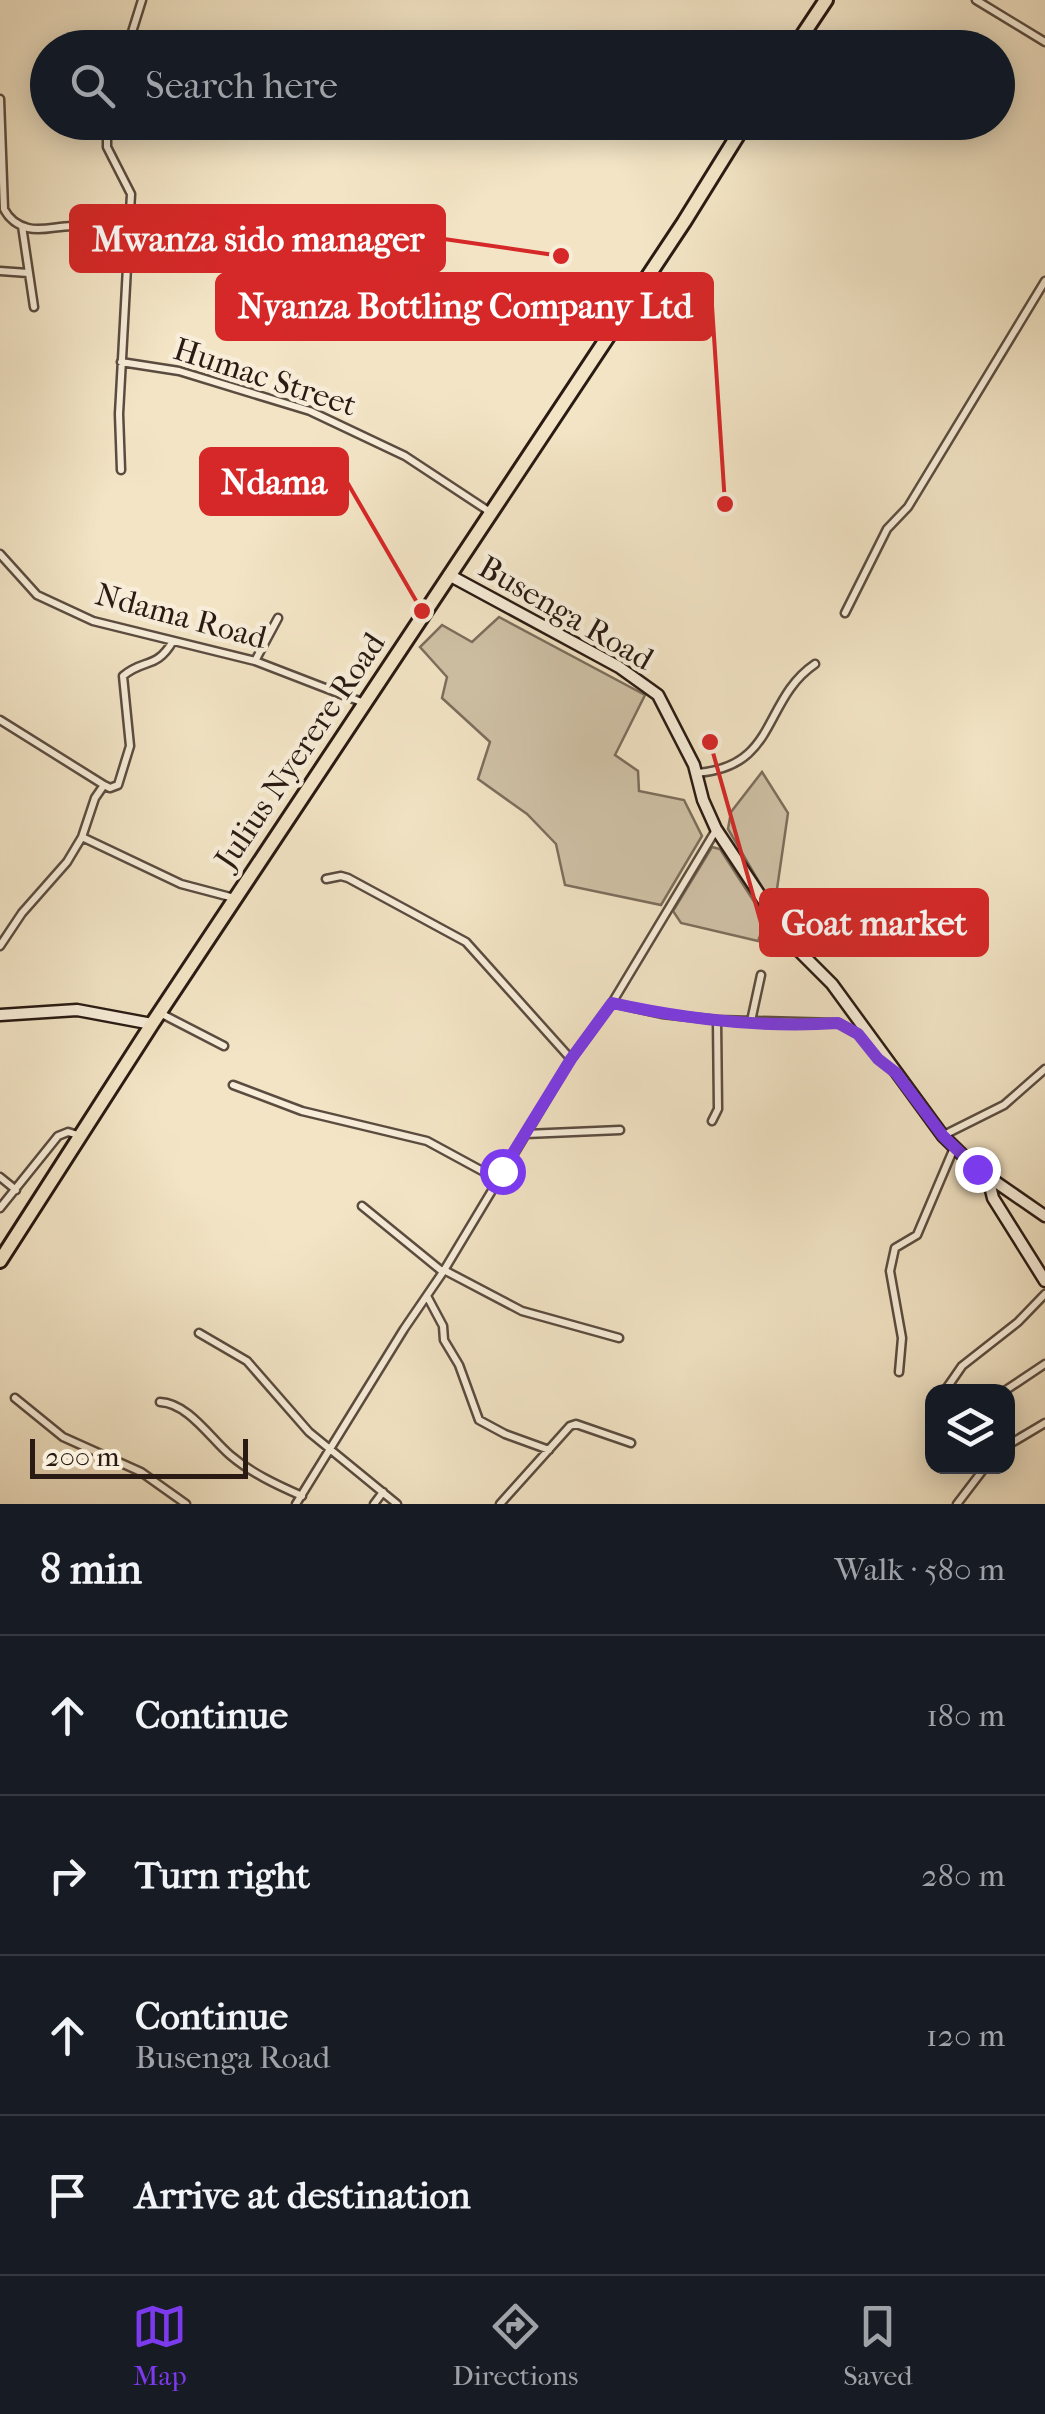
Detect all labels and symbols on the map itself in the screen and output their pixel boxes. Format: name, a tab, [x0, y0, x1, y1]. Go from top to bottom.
callout: Mwanza sido manager	[71, 206, 444, 271]
text: Mwanza sido manager	[92, 219, 425, 260]
callout: Nyanza Bottling Company Ltd	[217, 274, 712, 339]
text: Nyanza Bottling Company Ltd	[238, 286, 693, 327]
street label: Humac Street	[169, 330, 362, 424]
callout: Ndama	[201, 449, 347, 514]
text: Ndama	[221, 462, 328, 503]
street label: Busenga Road	[472, 548, 660, 678]
street label: Ndama Road	[91, 575, 271, 657]
street label: Julius Nyerere Road	[206, 625, 393, 879]
callout: Goat market	[761, 890, 987, 955]
text: Goat market	[781, 903, 967, 944]
route end	[955, 1147, 1001, 1193]
route start	[480, 1149, 526, 1195]
scale bar	[30, 1434, 248, 1478]

